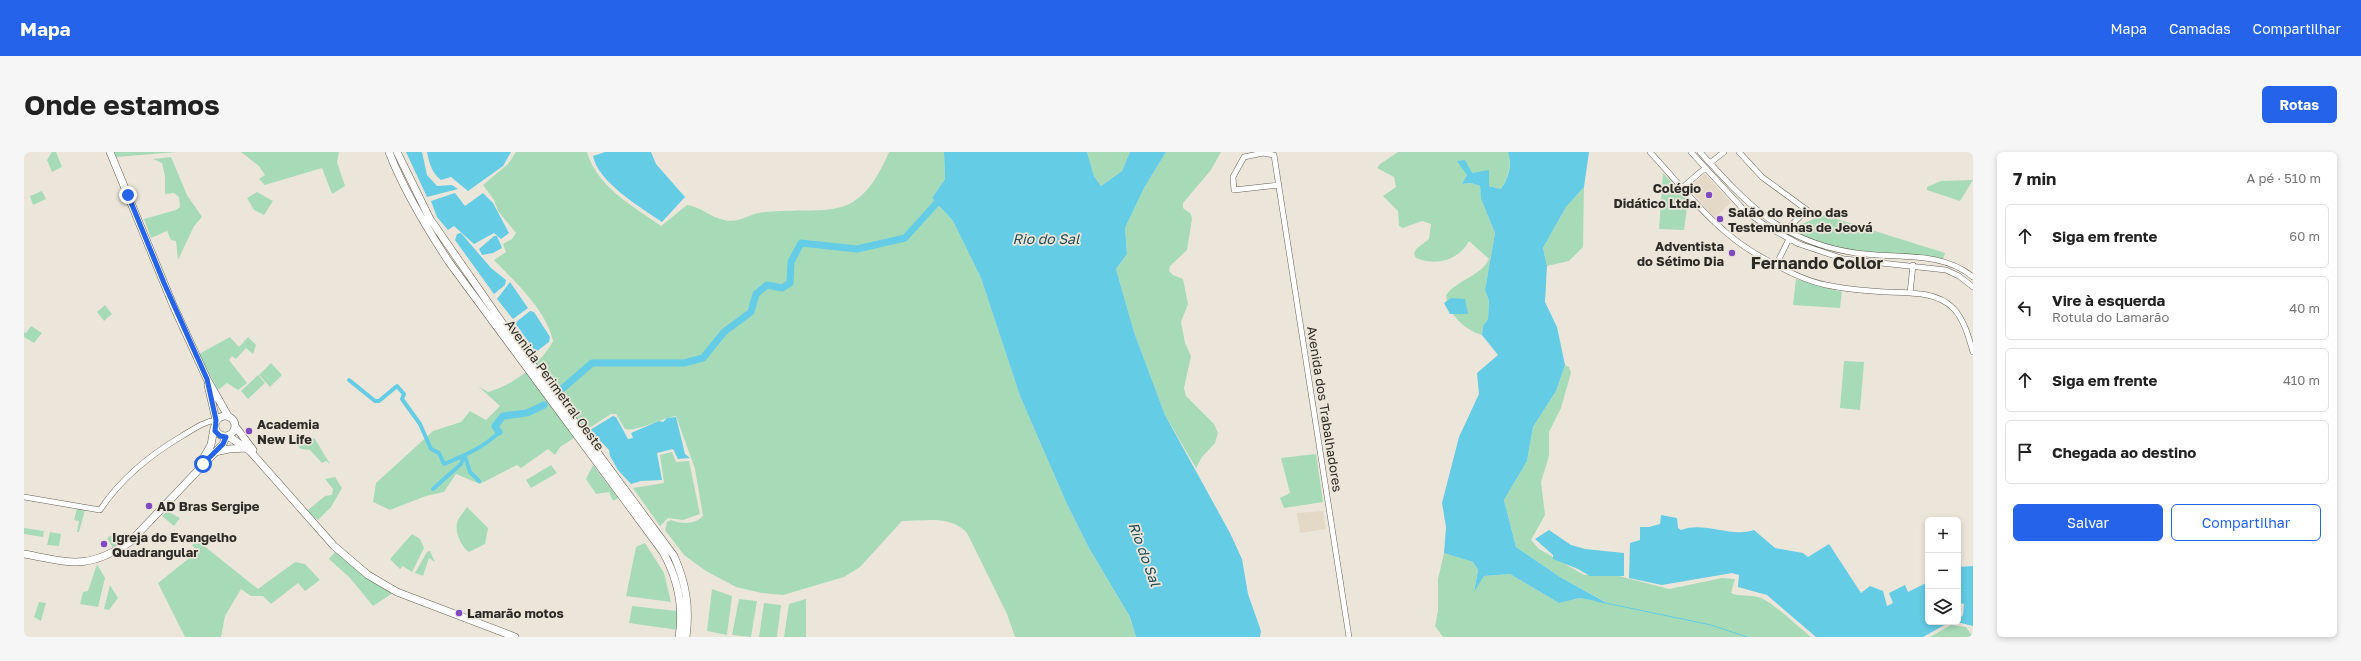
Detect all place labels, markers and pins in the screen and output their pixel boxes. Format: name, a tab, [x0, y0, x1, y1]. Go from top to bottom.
place label: Colégio Didático Ltda.	[1613, 180, 1701, 211]
marker: Colégio Didático Ltda.	[1704, 190, 1714, 200]
place label: Salão do Reino das Testemunhas de Jeová	[1728, 204, 1873, 235]
marker: Salão do Reino das Testemunhas de Jeová	[1715, 214, 1725, 224]
place label: Adventista do Sétimo Dia	[1637, 238, 1724, 269]
marker: Adventista do Sétimo Dia	[1727, 248, 1737, 258]
place label: Academia New Life	[257, 416, 320, 447]
marker: Academia New Life	[244, 426, 254, 436]
place label: AD Bras Sergipe	[157, 498, 260, 514]
marker: AD Bras Sergipe	[144, 501, 154, 511]
place label: Igreja do Evangelho Quadrangular	[112, 529, 237, 560]
marker: Igreja do Evangelho Quadrangular	[99, 539, 109, 549]
place label: Lamarão motos	[467, 605, 564, 621]
marker: Lamarão motos	[454, 608, 464, 618]

